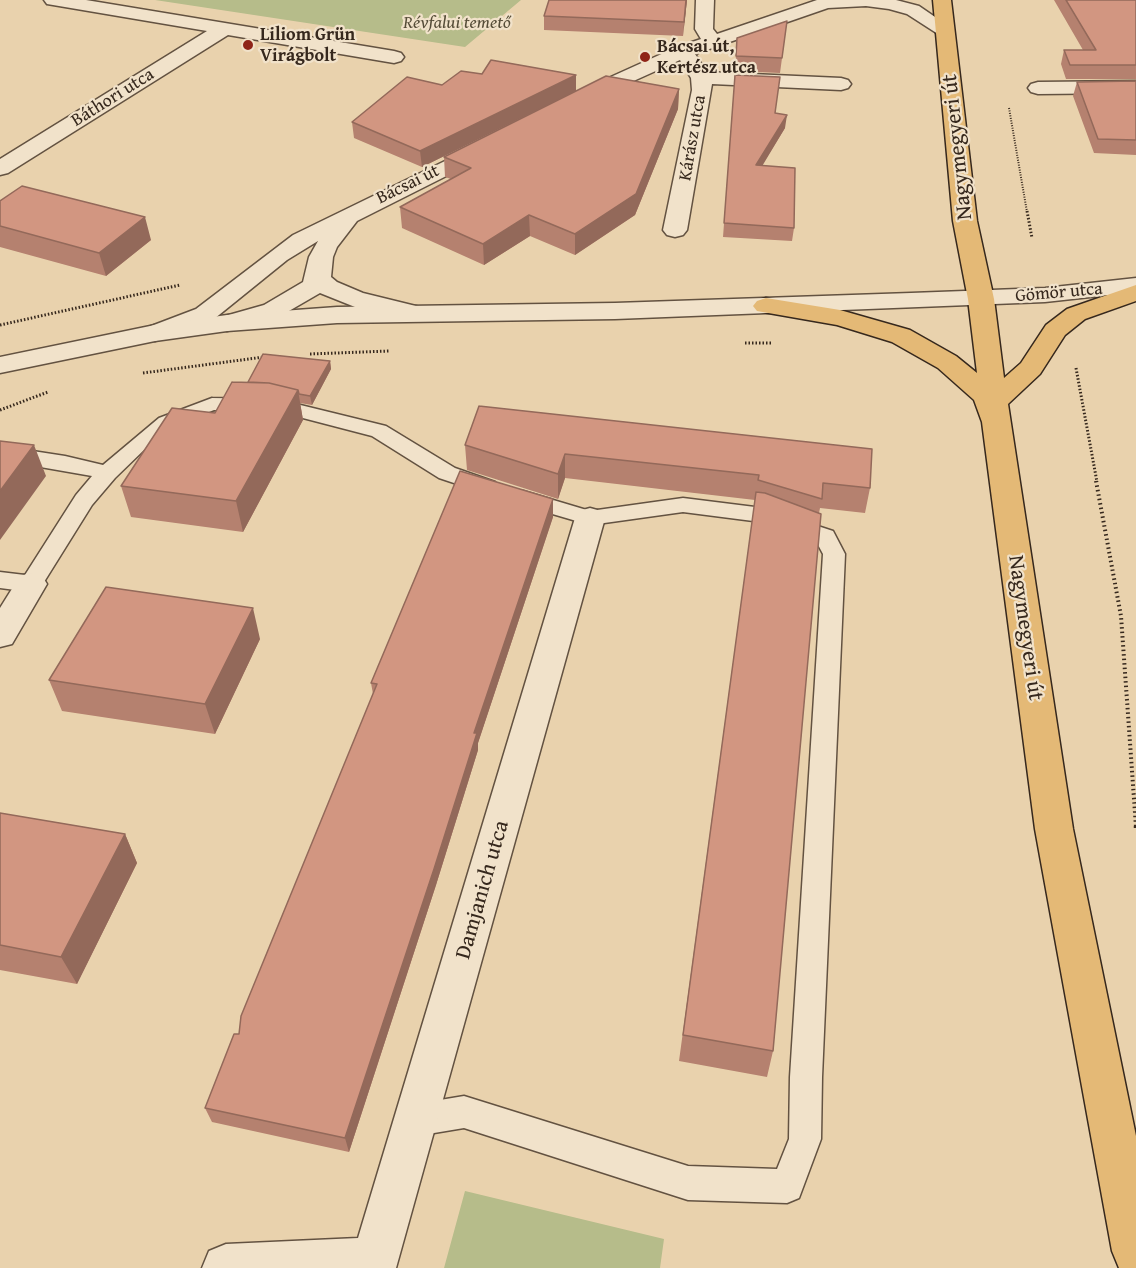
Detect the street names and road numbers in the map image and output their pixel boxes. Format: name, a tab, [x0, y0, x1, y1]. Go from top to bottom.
street label: Báthori utca	[68, 64, 158, 132]
street label: Nagymegyeri út	[937, 73, 979, 221]
street label: Kárász utca	[675, 93, 711, 183]
street label: Bácsai út	[373, 161, 443, 209]
street label: Gömör utca	[1014, 278, 1104, 308]
street label: Nagymegyeri út	[1002, 554, 1048, 702]
street label: Damjanich utca	[451, 818, 515, 962]

